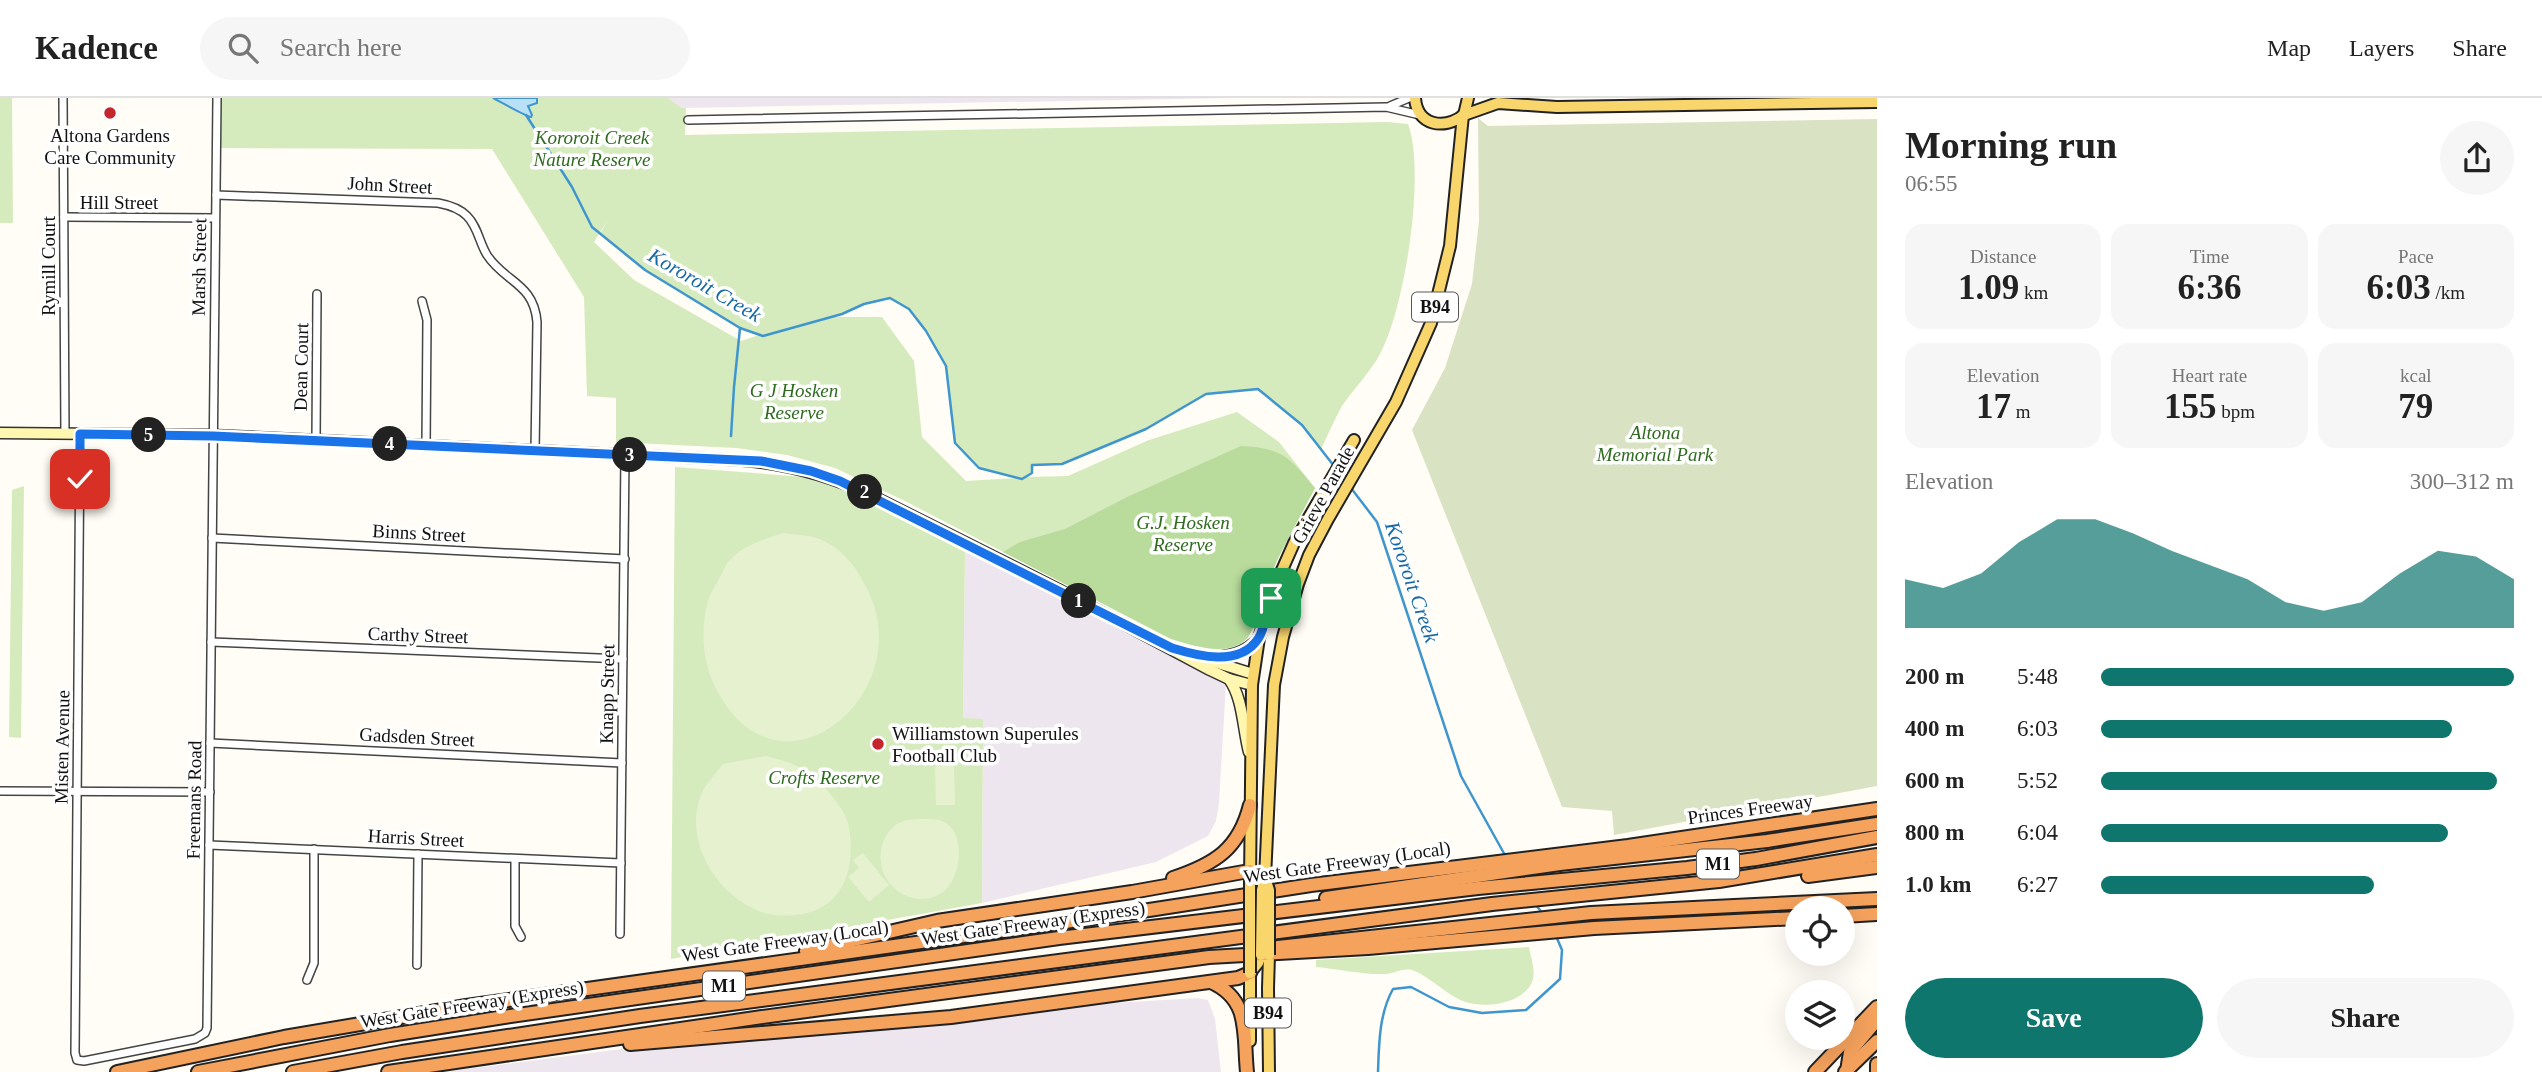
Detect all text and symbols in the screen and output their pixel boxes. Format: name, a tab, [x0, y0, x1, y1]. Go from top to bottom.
search box	[200, 17, 690, 80]
icon: search	[224, 29, 262, 67]
text: Kadence	[35, 30, 158, 66]
text: Search here	[280, 33, 402, 62]
text: Map	[2267, 35, 2311, 61]
text: Layers	[2349, 35, 2414, 61]
text: Share	[2452, 35, 2507, 61]
marker: Altona Gardens Care Community	[102, 105, 118, 121]
button: share	[2440, 121, 2514, 195]
text: Morning run	[1905, 124, 2117, 166]
place label: Altona Gardens Care Community	[44, 125, 176, 168]
park label: Kororoit Creek Nature Reserve	[533, 127, 650, 170]
text: 06:55	[1905, 171, 1957, 196]
street label: John Street	[347, 172, 434, 198]
street label: Hill Street	[80, 192, 159, 213]
street label: Rymill Court	[38, 215, 59, 316]
street label: Marsh Street	[188, 217, 210, 316]
water label: Kororoit Creek	[643, 242, 766, 327]
text: Distance	[1970, 246, 2036, 267]
text: Time	[2190, 246, 2229, 267]
text: Pace	[2398, 246, 2434, 267]
text: 1.09	[1958, 268, 2019, 307]
text: 6:36	[2177, 268, 2242, 307]
text: 6:03	[2367, 268, 2431, 307]
text: km	[2019, 282, 2048, 303]
text: /km	[2431, 282, 2465, 303]
road number: B94	[1412, 292, 1458, 322]
street label: Dean Court	[290, 322, 312, 411]
text: Elevation	[1967, 365, 2040, 386]
text: Heart rate	[2172, 365, 2247, 386]
text: kcal	[2400, 365, 2432, 386]
park label: G J Hosken Reserve	[750, 380, 838, 423]
text: 17	[1976, 387, 2011, 426]
text: 155	[2164, 387, 2216, 426]
text: 79	[2398, 387, 2433, 426]
text: m	[2011, 401, 2030, 422]
text: bpm	[2216, 401, 2255, 422]
pin: 5	[132, 418, 166, 452]
park label: Altona Memorial Park	[1596, 422, 1714, 465]
text: 5	[144, 424, 153, 445]
pin: 4	[372, 426, 408, 462]
text: 4	[385, 433, 394, 454]
pin: 3	[612, 438, 648, 472]
street label: Grieve Parade	[1288, 443, 1358, 547]
text: 3	[625, 444, 634, 465]
pin	[50, 449, 110, 509]
icon: check	[61, 460, 99, 498]
text: Elevation	[1905, 469, 1993, 494]
text: 300–312 m	[2410, 469, 2514, 494]
pin: 2	[848, 474, 882, 510]
text: 2	[860, 481, 869, 502]
park label: G.J. Hosken Reserve	[1136, 512, 1230, 555]
water label: Kororoit Creek	[1380, 517, 1444, 646]
street label: Binns Street	[372, 520, 467, 546]
pin	[1241, 568, 1301, 628]
icon: arrive	[1252, 579, 1290, 617]
pin: 1	[1062, 584, 1096, 618]
text: 1	[1074, 590, 1083, 611]
street label: Carthy Street	[367, 623, 469, 647]
street label: Knapp Street	[596, 643, 618, 744]
text: 200 m	[1905, 664, 1964, 689]
text: 5:48	[2017, 664, 2058, 689]
street label: Misten Avenue	[51, 690, 73, 804]
text: 400 m	[1905, 716, 1964, 741]
text: 6:03	[2017, 716, 2058, 741]
street label: Gadsden Street	[359, 723, 476, 751]
place label: Williamstown Superules Football Club	[892, 723, 1079, 766]
marker: Williamstown Superules Football Club	[870, 736, 886, 752]
street label: Freemans Road	[182, 740, 206, 860]
park label: Crofts Reserve	[768, 767, 880, 788]
text: 600 m	[1905, 768, 1964, 793]
text: 5:52	[2017, 768, 2058, 793]
street label: Princes Freeway	[1686, 790, 1814, 828]
text: 800 m	[1905, 820, 1964, 845]
text: 6:04	[2017, 820, 2058, 845]
street label: Harris Street	[367, 825, 465, 851]
street label: West Gate Freeway (Local)	[1242, 837, 1452, 888]
road number: M1	[1697, 850, 1739, 878]
text: 1.0 km	[1905, 872, 1971, 897]
text: 6:27	[2017, 872, 2058, 897]
map controls	[1785, 896, 1855, 1050]
button: locate	[1785, 896, 1855, 966]
street label: West Gate Freeway (Express)	[920, 897, 1146, 950]
street label: West Gate Freeway (Local)	[680, 916, 890, 967]
road number: M1	[703, 972, 745, 1001]
street label: West Gate Freeway (Express)	[359, 976, 585, 1033]
button: Save	[1905, 978, 2203, 1058]
button: Share	[2217, 978, 2514, 1058]
button: layers	[1785, 980, 1855, 1050]
road number: B94	[1245, 998, 1291, 1028]

